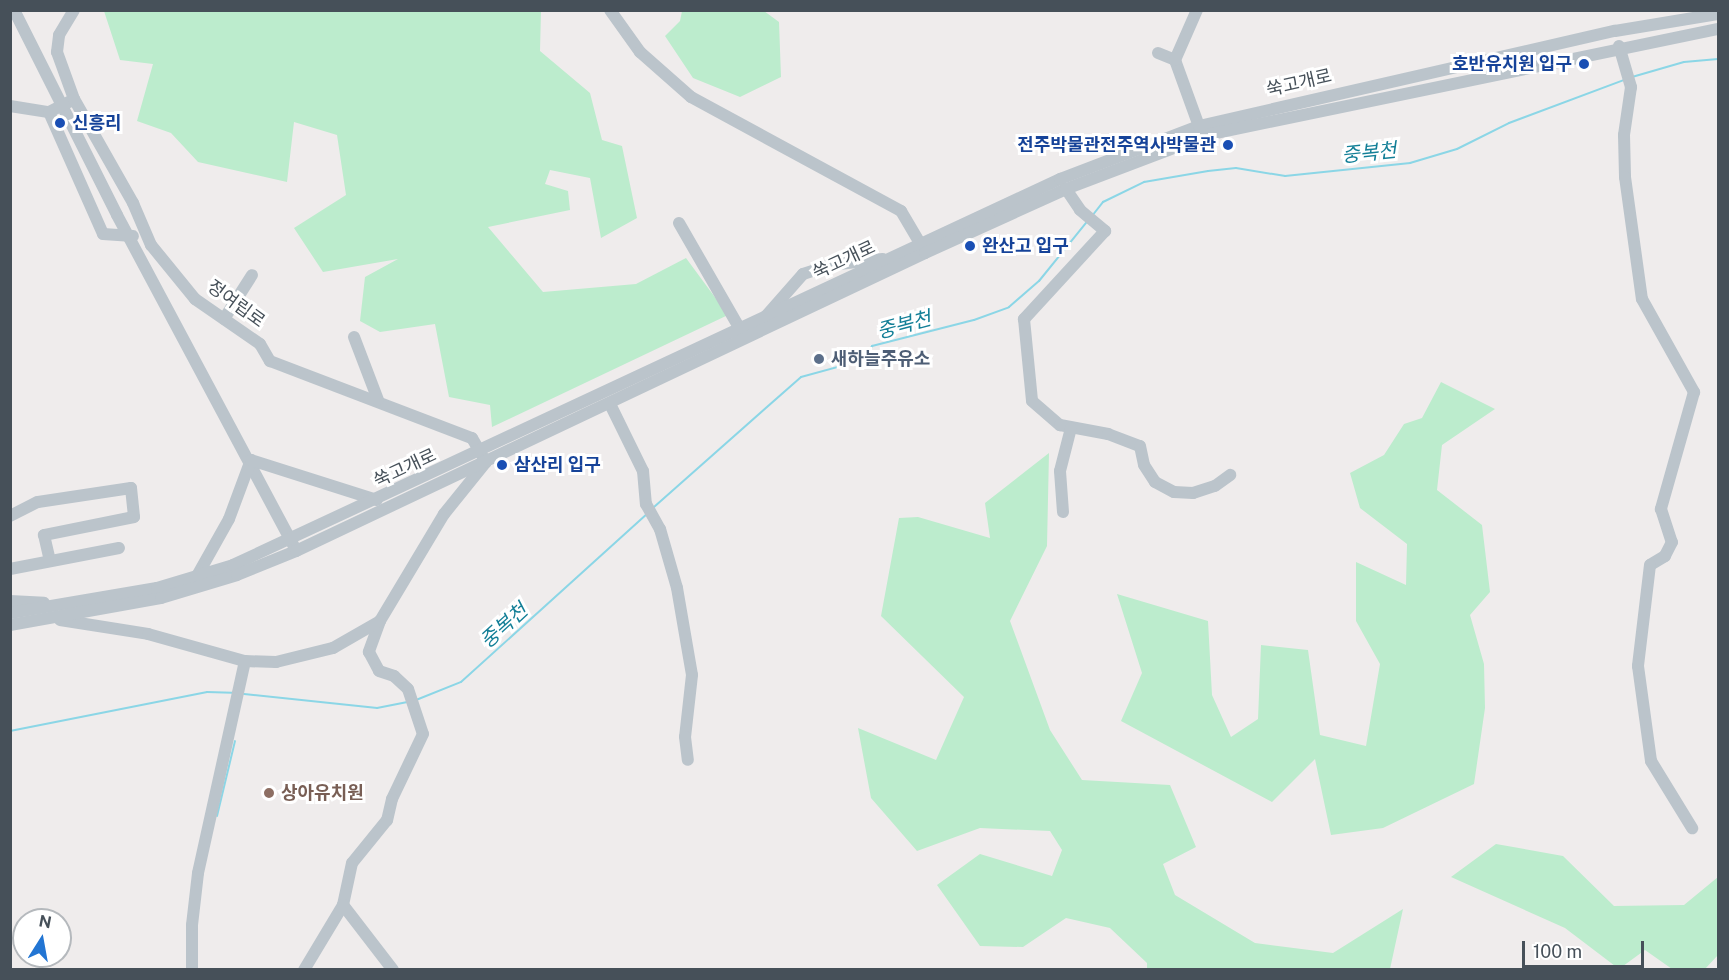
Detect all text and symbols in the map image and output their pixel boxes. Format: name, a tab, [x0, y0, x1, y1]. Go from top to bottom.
place label: 호반유치원 입구	[1452, 53, 1572, 75]
marker: 호반유치원 입구	[1577, 57, 1591, 71]
street label: 쑥고개로	[1264, 65, 1334, 101]
place label: 신흥리	[72, 112, 122, 134]
marker: 신흥리	[53, 116, 67, 130]
place label: 전주박물관전주역사박물관	[1017, 134, 1216, 156]
marker: 전주박물관전주역사박물관	[1221, 138, 1235, 152]
water label: 중복천	[1340, 138, 1398, 168]
place label: 완산고 입구	[982, 235, 1069, 257]
street label: 쑥고개로	[809, 236, 879, 284]
marker: 완산고 입구	[963, 239, 977, 253]
street label: 정여립로	[203, 276, 269, 332]
water label: 중복천	[874, 306, 934, 344]
place label: 새하늘주유소	[831, 348, 930, 370]
marker: 새하늘주유소	[812, 352, 826, 366]
street label: 쑥고개로	[370, 444, 440, 492]
place label: 삼산리 입구	[514, 454, 601, 476]
marker: 삼산리 입구	[495, 458, 509, 472]
water label: 중복천	[475, 599, 533, 653]
place label: 상아유치원	[281, 782, 364, 804]
marker: 상아유치원	[262, 786, 276, 800]
north arrow	[12, 908, 72, 968]
text: N	[37, 911, 53, 932]
scale bar	[1525, 929, 1646, 967]
text: 100 m	[1533, 941, 1582, 962]

